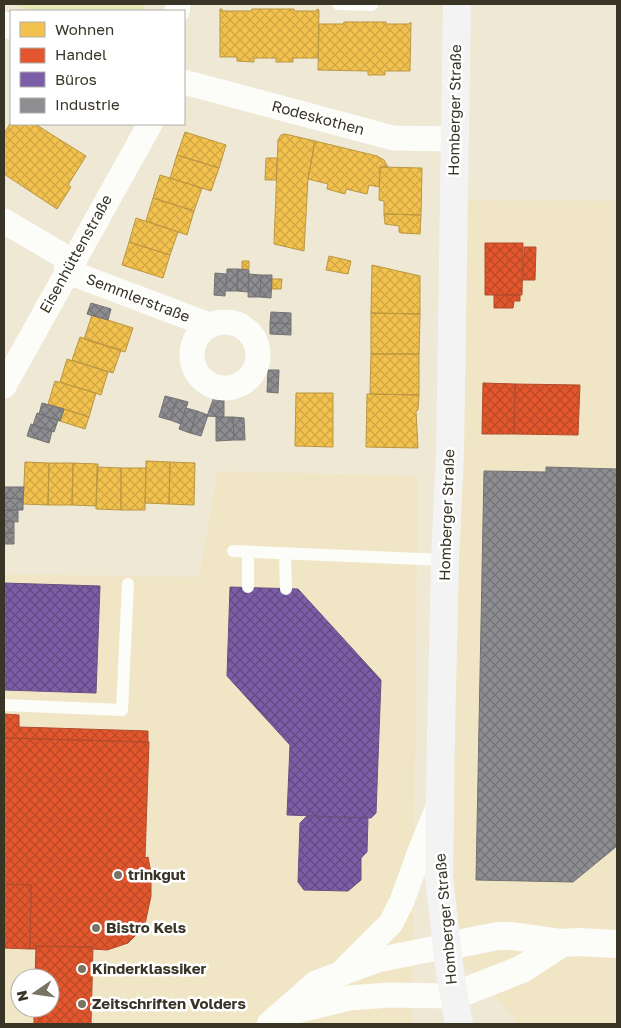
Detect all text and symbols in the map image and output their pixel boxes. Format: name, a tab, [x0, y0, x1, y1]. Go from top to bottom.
legend	[10, 10, 185, 125]
text: Wohnen	[55, 20, 114, 38]
street label: Homberger Straße	[444, 44, 464, 176]
text: Handel	[55, 45, 107, 63]
text: Büros	[55, 70, 97, 88]
text: Industrie	[55, 95, 120, 113]
street label: Rodeskothen	[270, 96, 367, 138]
street label: Eisenhüttenstraße	[35, 191, 115, 316]
street label: Semmlerstraße	[84, 269, 193, 325]
street label: Homberger Straße	[435, 449, 457, 581]
street label: Homberger Straße	[430, 852, 460, 985]
place label: trinkgut	[128, 865, 186, 883]
marker: trinkgut	[112, 869, 124, 881]
place label: Bistro Kels	[106, 918, 186, 936]
marker: Bistro Kels	[90, 922, 102, 934]
place label: Kinderklassiker	[92, 959, 207, 977]
marker: Kinderklassiker	[76, 963, 88, 975]
north arrow	[10, 968, 60, 1018]
text: N	[12, 989, 31, 1003]
place label: Zeitschriften Volders	[92, 994, 246, 1012]
marker: Zeitschriften Volders	[76, 998, 88, 1010]

